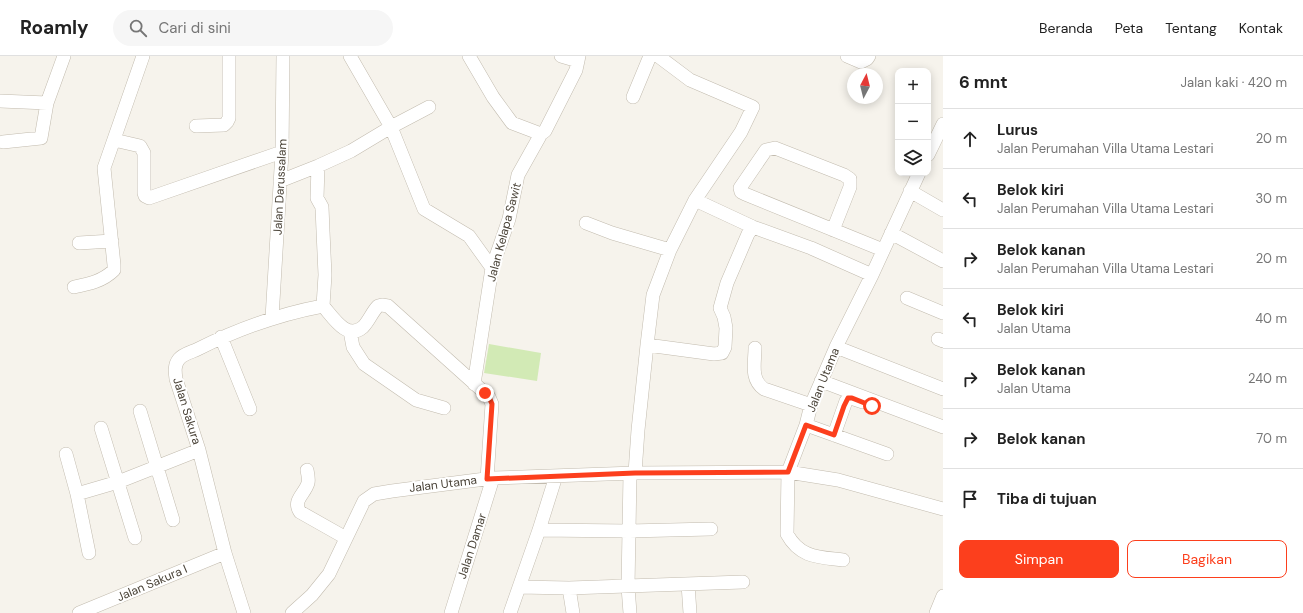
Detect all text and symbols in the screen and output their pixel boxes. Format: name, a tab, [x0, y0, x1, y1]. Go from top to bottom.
search box	[113, 10, 393, 46]
text: Roamly	[20, 15, 89, 40]
icon: search	[127, 17, 149, 39]
text: Cari di sini	[159, 18, 231, 38]
text: Beranda	[1039, 19, 1093, 37]
text: Peta	[1115, 19, 1143, 37]
text: Tentang	[1165, 19, 1217, 37]
text: Kontak	[1239, 19, 1283, 37]
north arrow	[847, 68, 883, 104]
map controls	[895, 68, 931, 176]
button: +	[895, 68, 931, 104]
text: 6 mnt	[959, 71, 1008, 93]
text: Jalan kaki · 420 m	[1181, 74, 1287, 91]
button: −	[895, 104, 931, 140]
text: Lurus	[997, 120, 1038, 140]
icon: ahead	[959, 128, 981, 150]
text: 20 m	[1256, 130, 1287, 147]
street label: Jalan Darussalam	[269, 138, 291, 236]
button: layers	[895, 140, 931, 176]
text: Jalan Perumahan Villa Utama Lestari	[997, 140, 1214, 157]
street label: Jalan Kelapa Sawit	[483, 180, 525, 283]
text: Belok kiri	[997, 180, 1064, 200]
icon: left	[959, 188, 981, 210]
text: 30 m	[1255, 190, 1287, 207]
text: Jalan Perumahan Villa Utama Lestari	[997, 200, 1214, 217]
text: Belok kanan	[997, 240, 1085, 260]
icon: right	[959, 248, 981, 270]
text: 20 m	[1256, 250, 1287, 267]
text: Jalan Perumahan Villa Utama Lestari	[997, 260, 1214, 277]
text: Belok kiri	[997, 300, 1064, 320]
icon: left	[959, 308, 981, 330]
text: 40 m	[1255, 310, 1287, 327]
text: Jalan Utama	[997, 320, 1071, 337]
street label: Jalan Utama	[803, 345, 843, 415]
text: Belok kanan	[997, 360, 1085, 380]
icon: right	[959, 368, 981, 390]
text: 240 m	[1248, 370, 1287, 387]
street label: Jalan Sakura	[169, 376, 205, 446]
text: Jalan Utama	[997, 380, 1071, 397]
route end	[476, 384, 494, 402]
route start	[863, 397, 881, 415]
icon: right	[959, 428, 981, 450]
text: Belok kanan	[997, 429, 1085, 449]
text: 70 m	[1256, 430, 1287, 447]
street label: Jalan Utama	[408, 472, 478, 496]
icon: arrive	[959, 488, 981, 510]
text: Tiba di tujuan	[997, 489, 1097, 509]
street label: Jalan Damar	[454, 511, 490, 581]
button: Simpan	[959, 540, 1119, 578]
button: Bagikan	[1127, 540, 1287, 578]
street label: Jalan Sakura I	[114, 561, 190, 605]

